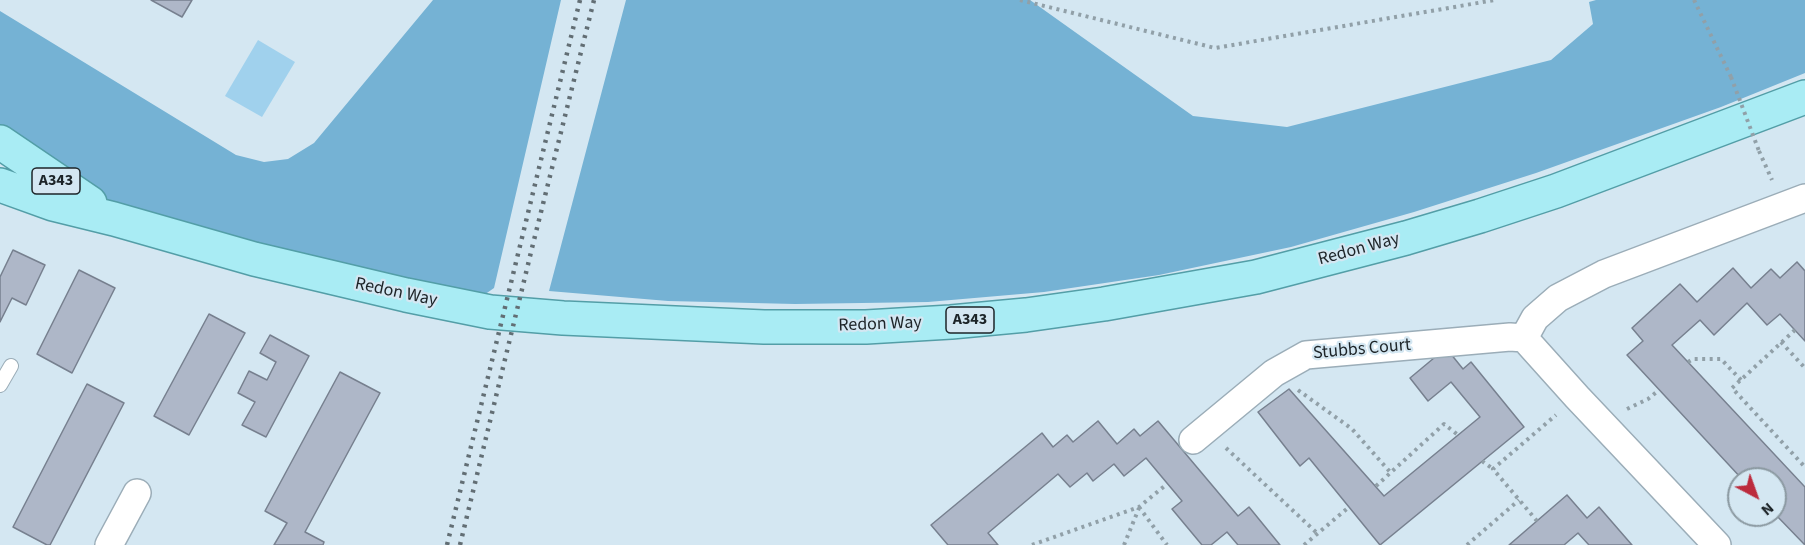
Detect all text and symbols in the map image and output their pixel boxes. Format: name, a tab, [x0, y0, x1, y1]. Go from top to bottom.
road number: A343	[32, 168, 80, 194]
street label: Redon Way	[1316, 229, 1402, 271]
street label: Redon Way	[353, 274, 439, 312]
road number: A343	[946, 307, 994, 333]
street label: Redon Way	[838, 313, 922, 337]
street label: Stubbs Court	[1312, 335, 1412, 365]
north arrow	[1727, 467, 1787, 527]
text: N	[1756, 497, 1779, 521]

